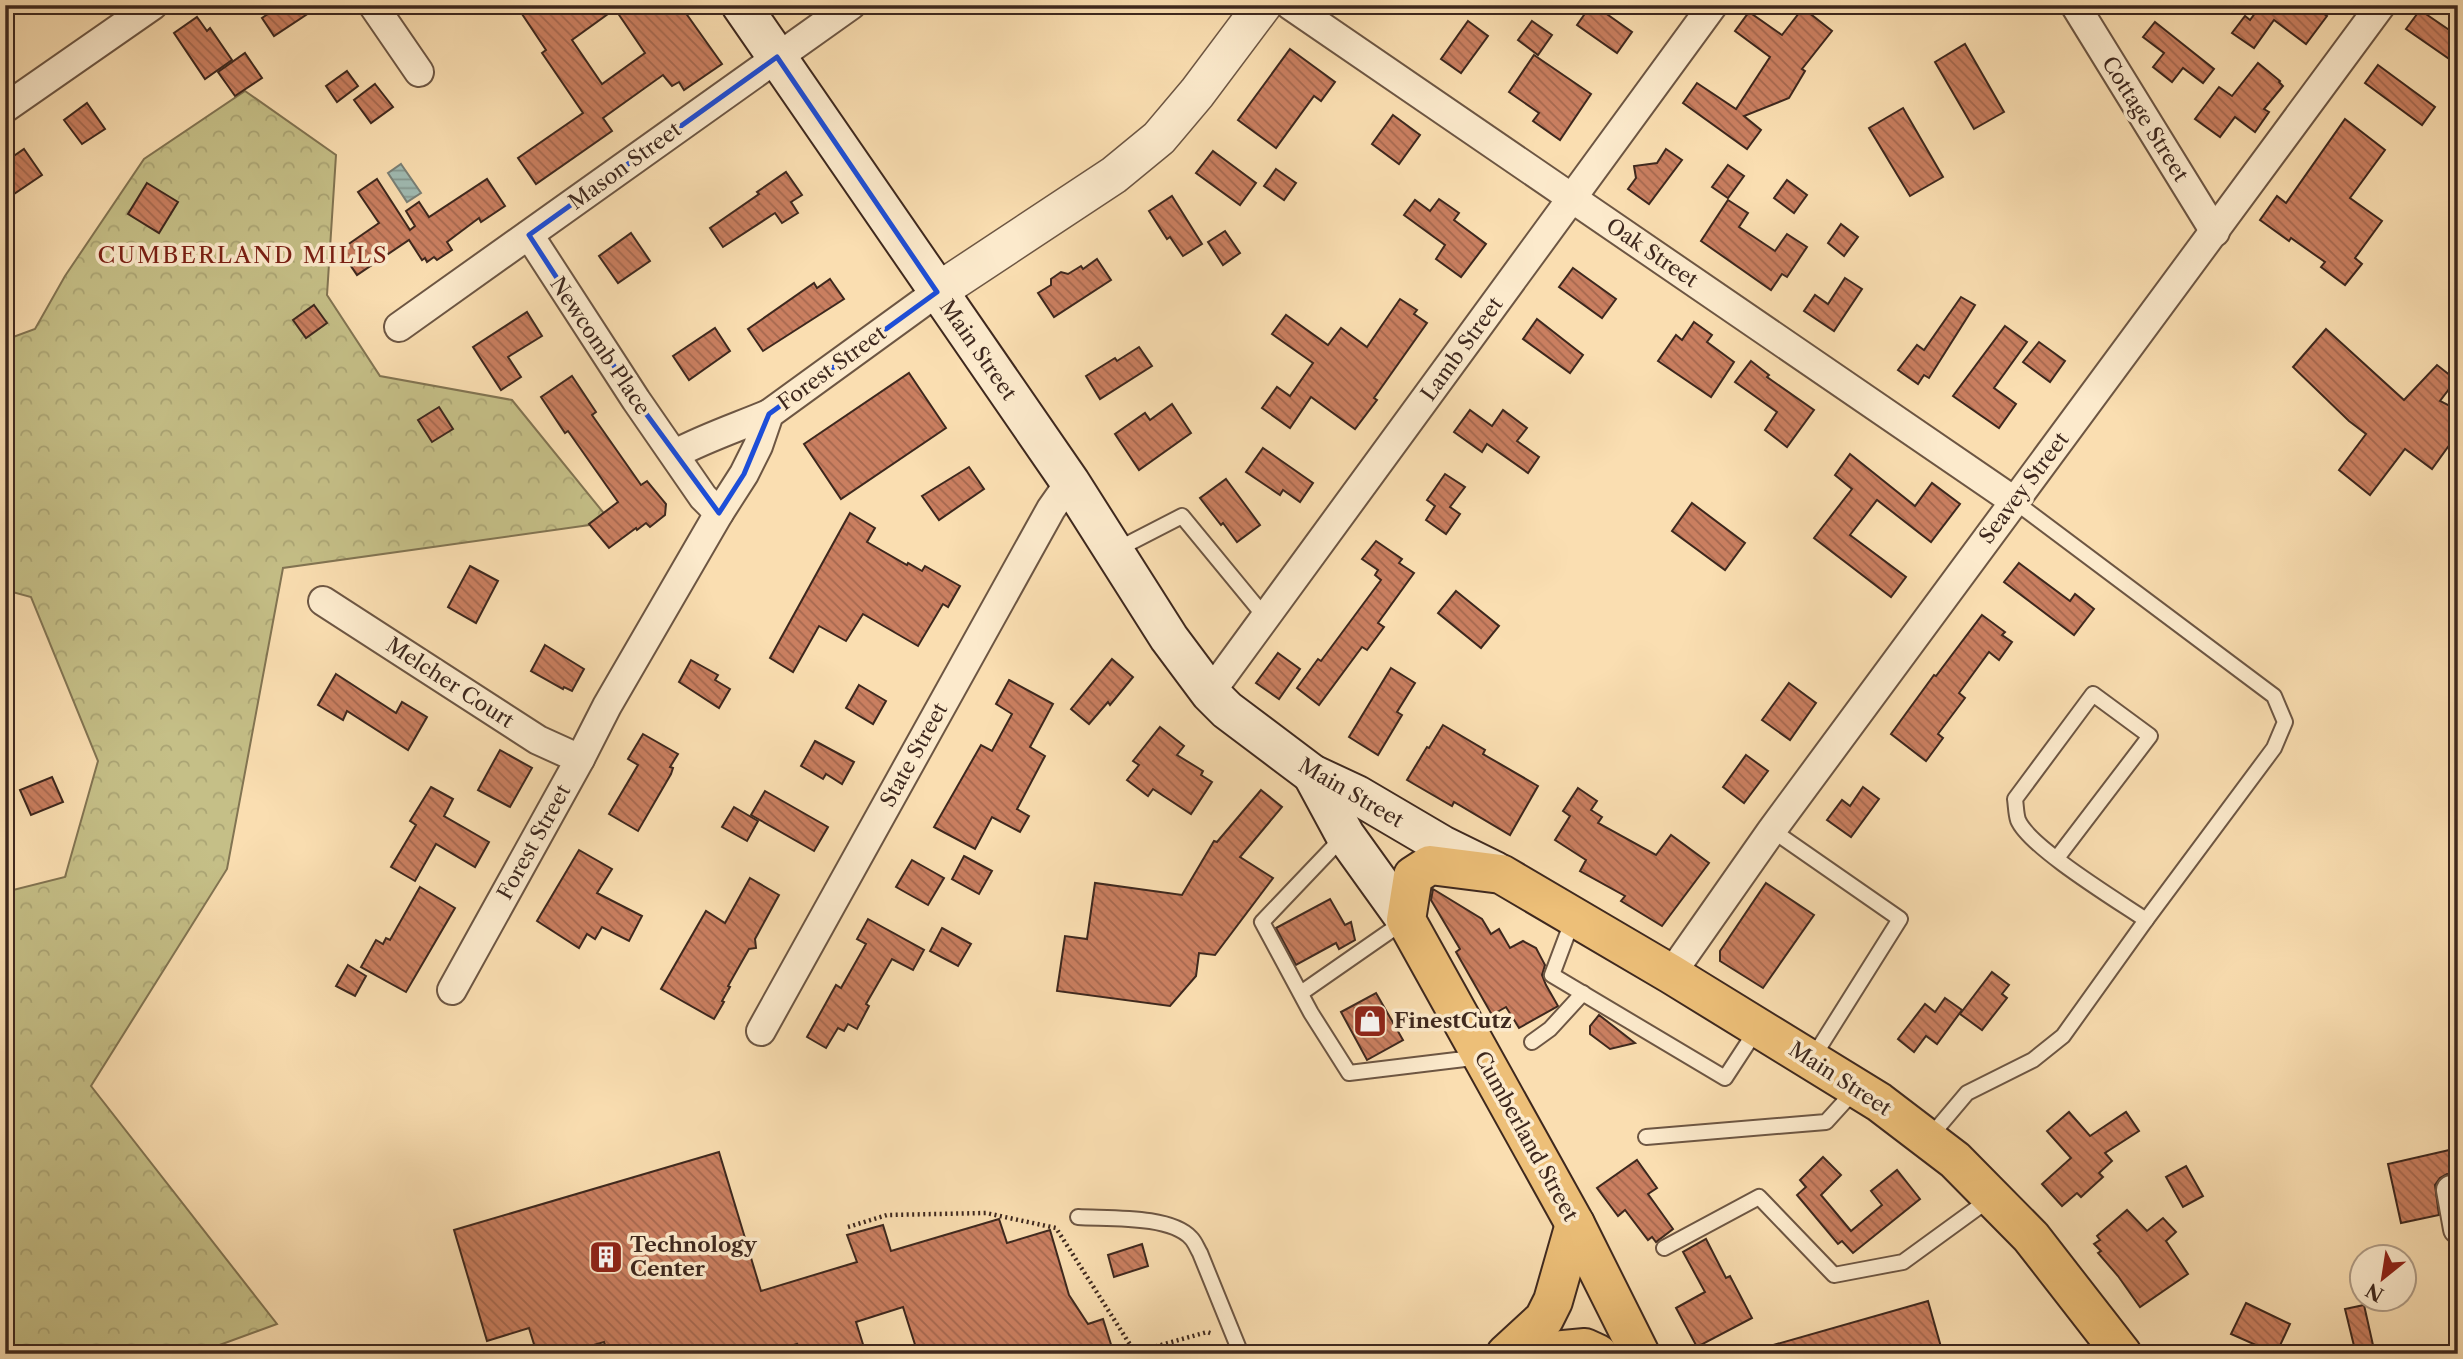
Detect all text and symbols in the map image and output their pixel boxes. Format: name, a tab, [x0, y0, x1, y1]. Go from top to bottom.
street label: Cottage Street	[2097, 52, 2194, 186]
street label: Mason Street	[564, 116, 686, 215]
street label: Oak Street	[1602, 213, 1703, 293]
district label: CUMBERLAND MILLS	[97, 241, 389, 269]
street label: Newcomb Place	[545, 272, 656, 419]
street label: Lamb Street	[1416, 291, 1508, 405]
street label: Main Street	[935, 295, 1022, 405]
street label: Forest Street	[773, 320, 891, 415]
street label: Seavey Street	[1974, 427, 2074, 548]
street label: Melcher Court	[382, 632, 519, 733]
street label: State Street	[875, 698, 953, 811]
street label: Main Street	[1294, 753, 1409, 833]
street label: Forest Street	[492, 779, 576, 904]
shop icon: FinestCutz	[1351, 1002, 1389, 1040]
place label: FinestCutz	[1394, 1008, 1512, 1033]
street label: Main Street	[1784, 1036, 1897, 1121]
street label: Cumberland Street	[1469, 1046, 1584, 1226]
place label: Technology Center	[630, 1232, 758, 1281]
building icon: Technology Center	[587, 1238, 625, 1276]
north arrow	[2348, 1244, 2418, 1314]
text: N	[2362, 1278, 2388, 1306]

